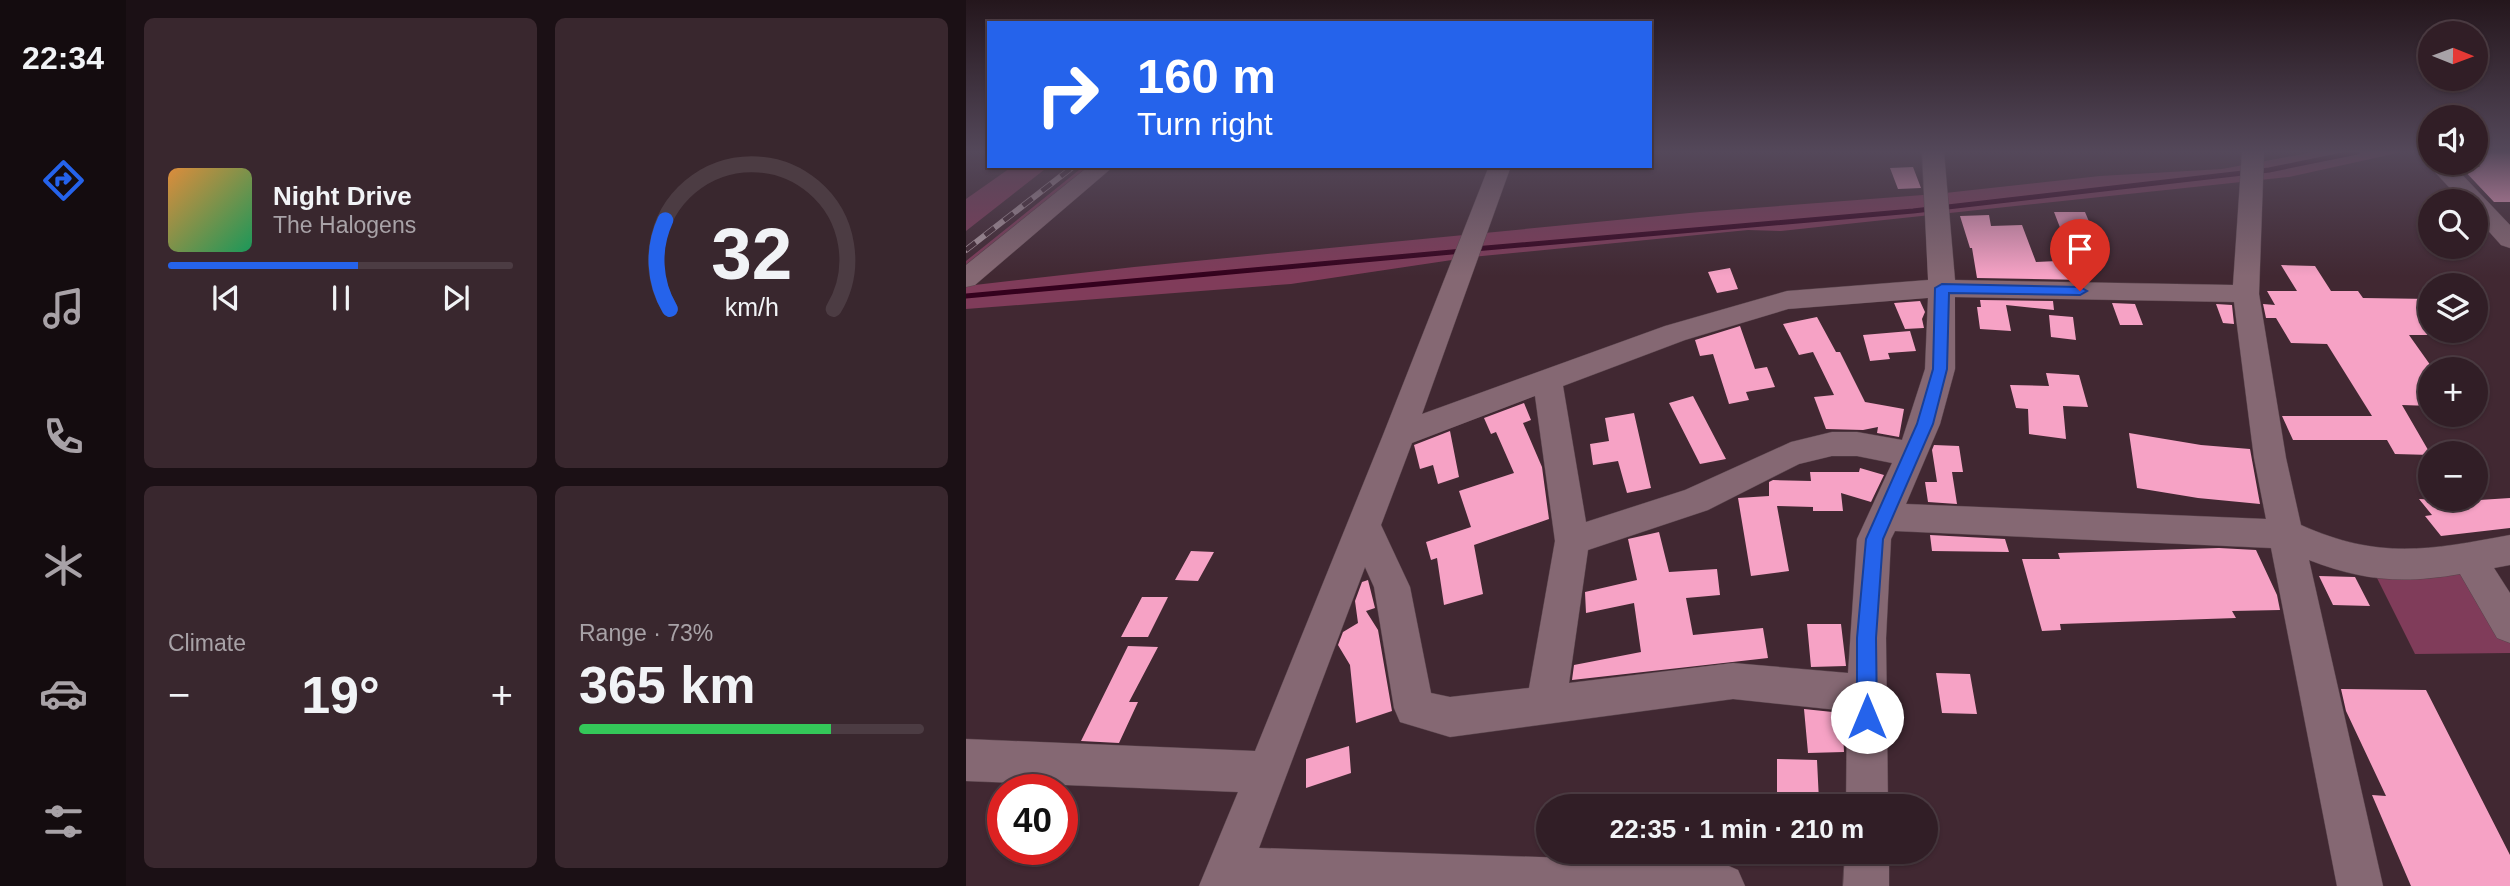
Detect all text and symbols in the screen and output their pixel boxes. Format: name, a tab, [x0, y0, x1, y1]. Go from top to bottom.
north arrow	[2418, 21, 2488, 91]
map controls	[2418, 21, 2488, 511]
text: 22:34	[22, 40, 104, 76]
icon: right	[1022, 49, 1113, 140]
text: 160 m	[1137, 49, 1276, 103]
button: sound	[2418, 105, 2488, 175]
text: Turn right	[1137, 106, 1273, 142]
icon: directions	[39, 156, 88, 205]
text: Night Drive	[273, 181, 412, 211]
button: search	[2418, 189, 2488, 259]
text: The Halogens	[273, 212, 416, 238]
text: 32	[711, 213, 792, 294]
pin	[2050, 219, 2110, 291]
icon: arrive	[2061, 230, 2099, 268]
button: layers	[2418, 273, 2488, 343]
icon: previous	[207, 279, 245, 317]
icon: pause	[322, 279, 360, 317]
icon: next	[437, 279, 475, 317]
icon: music	[39, 284, 88, 333]
text: km/h	[724, 293, 779, 321]
button: +	[2418, 357, 2488, 427]
icon: phone	[39, 412, 88, 461]
button: −	[2418, 441, 2488, 511]
icon: climate	[39, 541, 88, 590]
text: Range · 73%	[579, 620, 713, 646]
text: Climate	[168, 630, 246, 656]
text: 365 km	[579, 656, 755, 714]
text: 19°	[301, 666, 380, 724]
icon: car	[39, 669, 88, 718]
text: −	[168, 674, 190, 716]
text: +	[491, 674, 513, 716]
position arrow	[1830, 680, 1904, 754]
speed limit sign: 40	[987, 774, 1078, 865]
icon: filters	[39, 797, 88, 846]
text: 22:35 · 1 min · 210 m	[1610, 814, 1864, 844]

